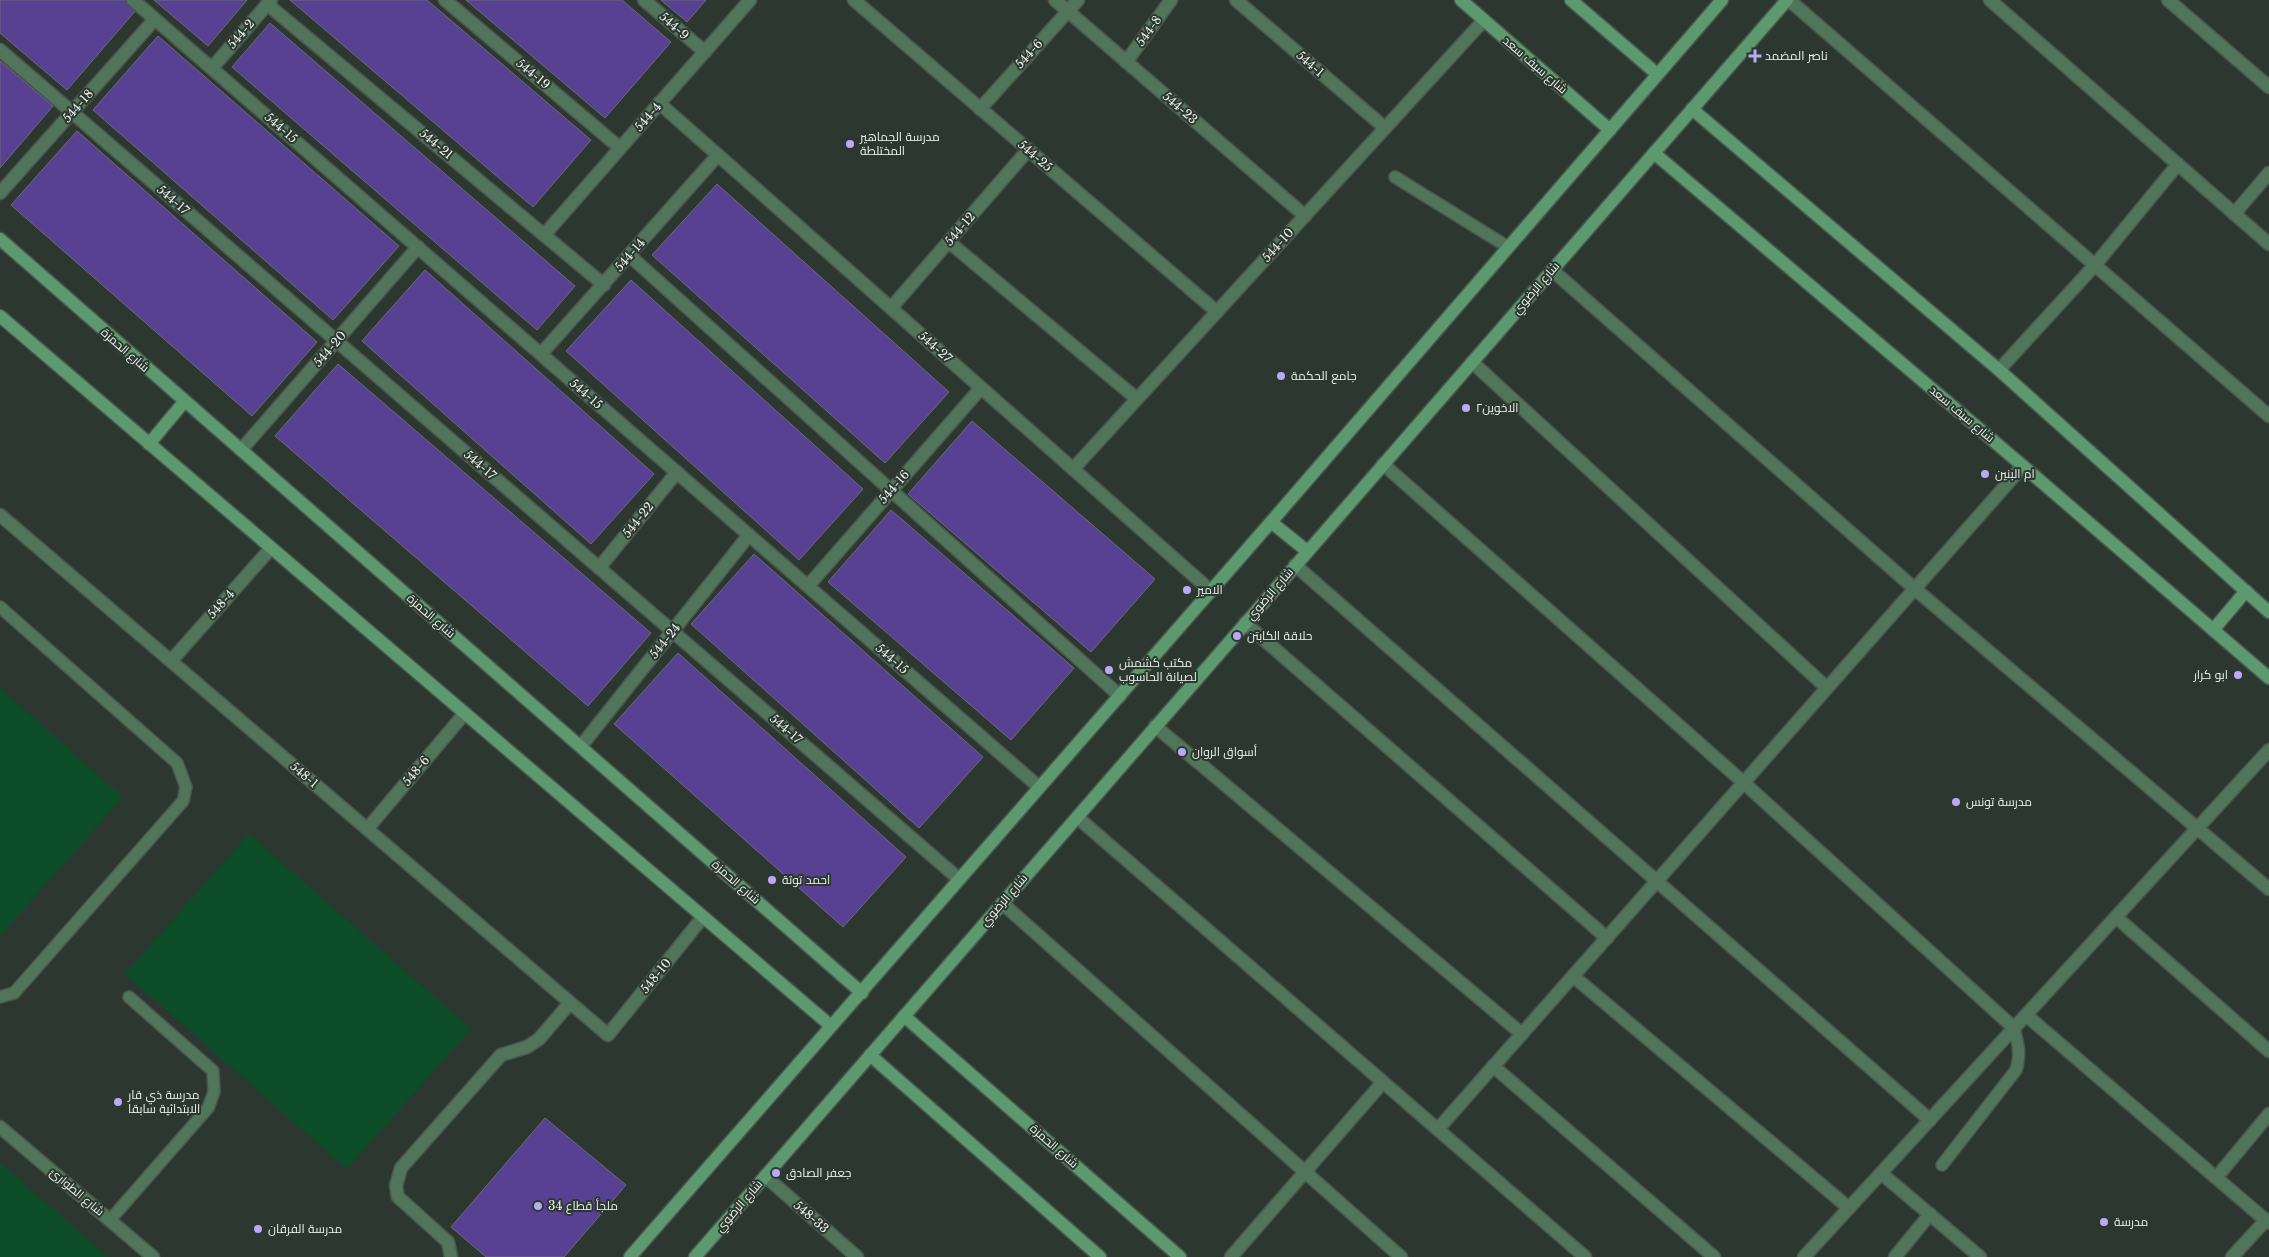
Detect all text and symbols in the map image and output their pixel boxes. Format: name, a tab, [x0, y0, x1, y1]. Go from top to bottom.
street label: 544-9	[657, 9, 692, 42]
street label: 544-8	[1133, 13, 1165, 49]
street label: 544-2	[224, 16, 257, 51]
street label: شارع سيف سعد	[1499, 33, 1571, 97]
street label: 544-6	[1012, 36, 1046, 71]
street label: 544-1	[1293, 48, 1327, 80]
place label: ناصر المضمد	[1765, 48, 1828, 63]
marker: ناصر المضمد	[1749, 50, 1761, 62]
street label: 544-19	[513, 55, 553, 92]
street label: 544-18	[59, 86, 96, 125]
street label: 544-23	[1160, 88, 1201, 127]
street label: 544-4	[631, 99, 664, 134]
street label: 544-15	[262, 109, 301, 146]
street label: 544-21	[416, 125, 456, 162]
place label: مدرسة الجماهير المختلطة	[859, 129, 940, 158]
street label: 544-25	[1015, 137, 1056, 175]
marker: مدرسة الجماهير المختلطة	[844, 138, 856, 150]
street label: 544-17	[154, 182, 193, 218]
street label: 544-12	[941, 209, 978, 248]
street label: 544-10	[1259, 225, 1297, 265]
street label: 544-14	[611, 235, 648, 274]
street label: شارع الرضوي	[1509, 258, 1565, 319]
street label: شارع الحمزة	[97, 325, 153, 375]
street label: 544-20	[310, 328, 349, 370]
street label: 544-27	[916, 328, 956, 366]
place label: جامع الحكمة	[1291, 368, 1357, 384]
marker: جامع الحكمة	[1275, 370, 1287, 382]
street label: 544-15	[567, 375, 606, 412]
street label: شارع سيف سعد	[1926, 382, 1998, 446]
place label: الاخوين٢	[1476, 400, 1518, 415]
marker: الاخوين٢	[1460, 402, 1472, 414]
street label: 544-17	[461, 447, 500, 483]
place label: ام البنين	[1995, 466, 2035, 482]
street label: 544-16	[875, 467, 912, 506]
marker: ام البنين	[1979, 468, 1991, 480]
street label: 544-22	[619, 499, 656, 540]
street label: شارع الرضوي	[1243, 564, 1299, 625]
place label: الامير	[1196, 582, 1223, 597]
marker: الامير	[1181, 584, 1193, 596]
street label: 548-4	[204, 586, 237, 621]
street label: شارع الحمزة	[403, 591, 459, 641]
street label: 544-24	[646, 620, 683, 661]
place label: حلاقة الكابتن	[1247, 628, 1312, 643]
marker: حلاقة الكابتن	[1231, 630, 1243, 642]
street label: 544-15	[873, 640, 912, 677]
place label: مكتب كشمش لصيانة الحاسوب	[1119, 655, 1197, 684]
marker: مكتب كشمش لصيانة الحاسوب	[1103, 664, 1115, 676]
place label: ابو كرار	[2193, 667, 2228, 682]
marker: ابو كرار	[2232, 669, 2244, 681]
street label: 544-17	[767, 711, 806, 747]
place label: أسواق الروان	[1192, 744, 1257, 759]
marker: أسواق الروان	[1176, 746, 1188, 758]
street label: 548-6	[399, 752, 433, 789]
street label: 548-1	[287, 758, 321, 791]
place label: مدرسة تونس	[1966, 794, 2032, 809]
marker: مدرسة تونس	[1950, 796, 1962, 808]
street label: شارع الحمزة	[708, 857, 764, 907]
street label: شارع الرضوي	[977, 870, 1033, 931]
place label: احمد توتة	[782, 872, 830, 887]
marker: احمد توتة	[766, 874, 778, 886]
street label: 548-10	[637, 955, 674, 996]
place label: مدرسة ذي قار الابتدائية سابقا	[127, 1087, 200, 1116]
marker: مدرسة ذي قار الابتدائية سابقا	[112, 1096, 124, 1108]
street label: شارع الحمزة	[1026, 1121, 1082, 1171]
street label: شارع الطوارئ	[46, 1165, 108, 1219]
place label: جعفر الصادق	[786, 1165, 851, 1180]
marker: جعفر الصادق	[770, 1167, 782, 1179]
street label: شارع الرضوي	[712, 1176, 768, 1237]
street label: 548-33	[791, 1197, 832, 1236]
place label: ملجأ قطاع 34	[548, 1198, 618, 1214]
marker: ملجأ قطاع 34	[532, 1200, 544, 1212]
place label: مدرسة	[2114, 1214, 2148, 1229]
marker: مدرسة	[2098, 1216, 2110, 1228]
place label: مدرسة الفرقان	[268, 1221, 342, 1236]
marker: مدرسة الفرقان	[252, 1223, 264, 1235]

